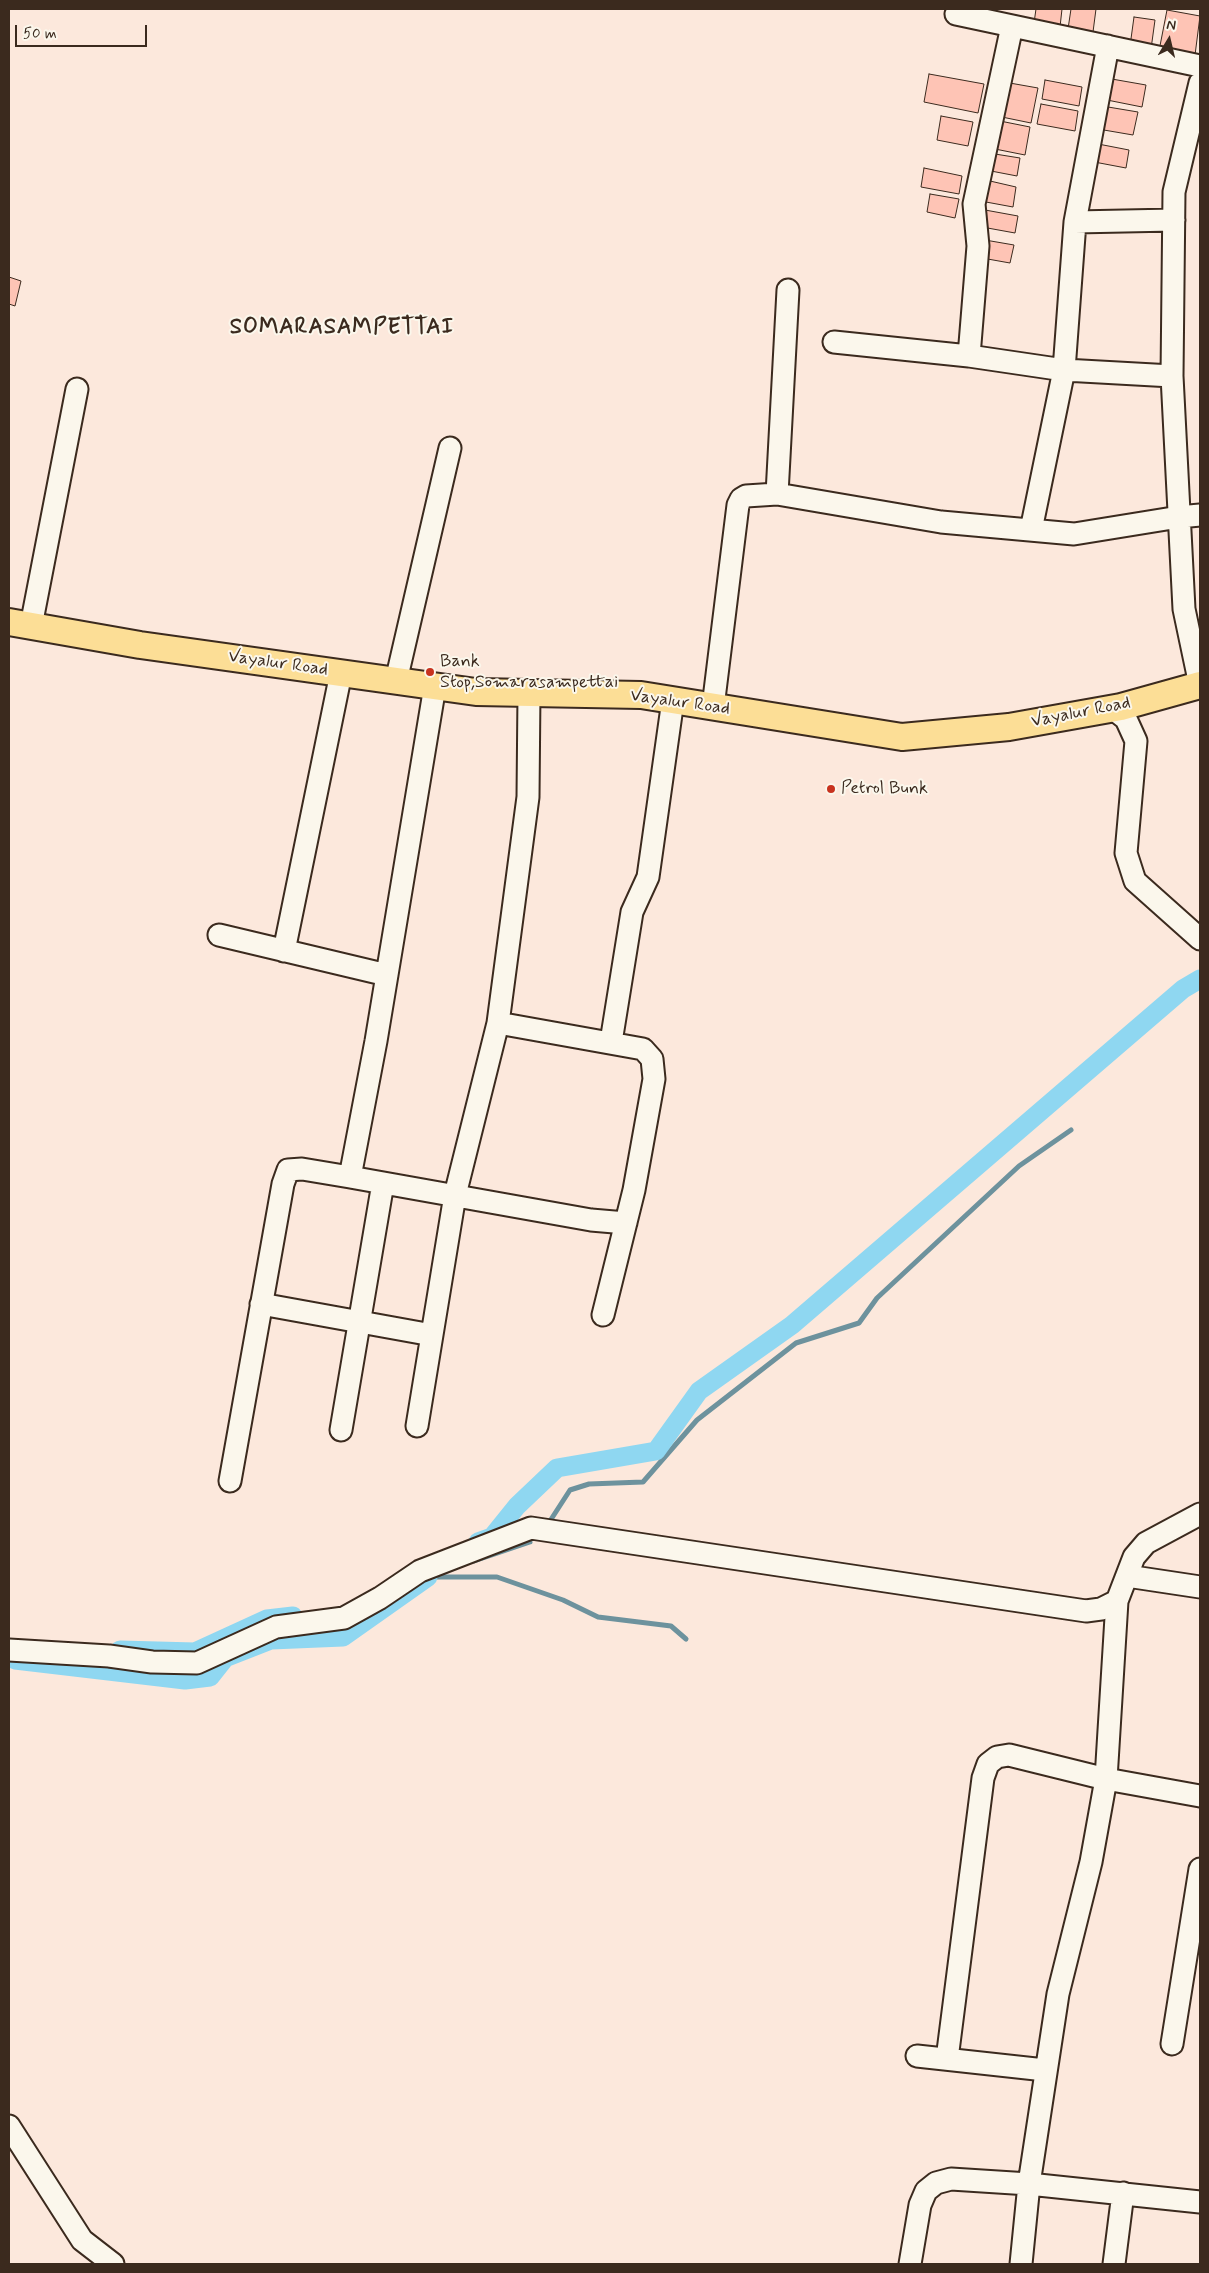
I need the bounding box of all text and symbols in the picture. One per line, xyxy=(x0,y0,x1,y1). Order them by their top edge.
scale bar xyxy=(18,15,150,47)
north arrow xyxy=(1144,15,1194,65)
text: N xyxy=(1165,16,1177,35)
text: 50 m xyxy=(23,24,57,44)
district label: SOMARASAMPETTAI xyxy=(223,315,461,341)
street label: Vayalur Road xyxy=(227,646,329,682)
place label: Bank Stop,Somarasampettai xyxy=(440,651,618,694)
marker: Bank Stop,Somarasampettai xyxy=(424,666,436,678)
street label: Vayalur Road xyxy=(629,685,731,721)
street label: Vayalur Road xyxy=(1030,693,1132,733)
place label: Petrol Bunk xyxy=(841,778,928,800)
marker: Petrol Bunk xyxy=(825,783,837,795)

